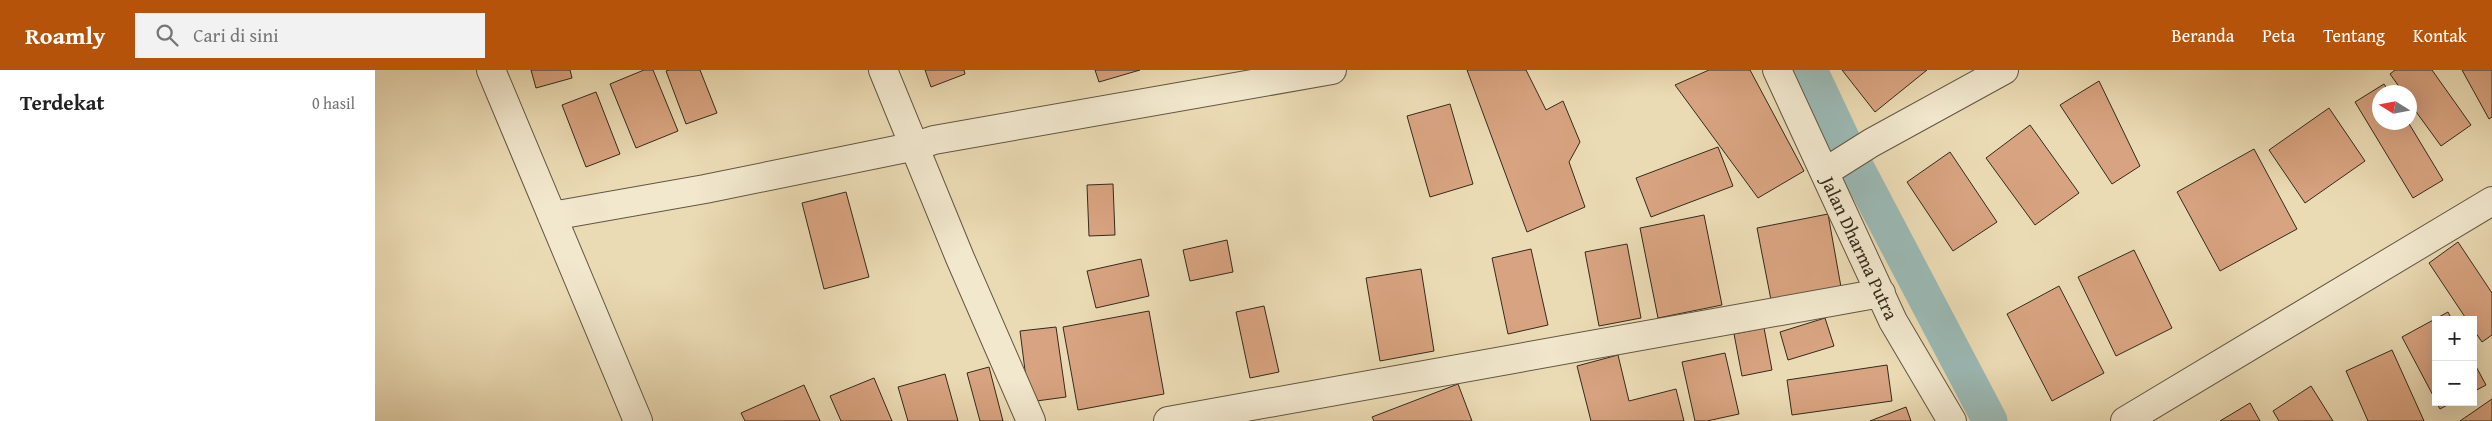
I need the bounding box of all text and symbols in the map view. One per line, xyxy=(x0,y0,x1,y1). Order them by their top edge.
search box xyxy=(135,13,485,58)
text: Roamly xyxy=(25,18,105,53)
icon: search xyxy=(153,21,181,49)
text: Cari di sini xyxy=(193,21,278,49)
text: Beranda xyxy=(2172,22,2234,49)
text: Peta xyxy=(2262,22,2295,49)
text: Tentang xyxy=(2323,22,2385,49)
text: Kontak xyxy=(2413,22,2467,49)
north arrow xyxy=(2372,85,2417,130)
text: Terdekat xyxy=(20,87,104,118)
text: 0 hasil xyxy=(312,91,355,115)
street label: Jalan Dharma Putra xyxy=(1814,170,1906,324)
map controls xyxy=(2432,316,2477,406)
button: + xyxy=(2432,316,2477,361)
button: − xyxy=(2432,361,2477,406)

